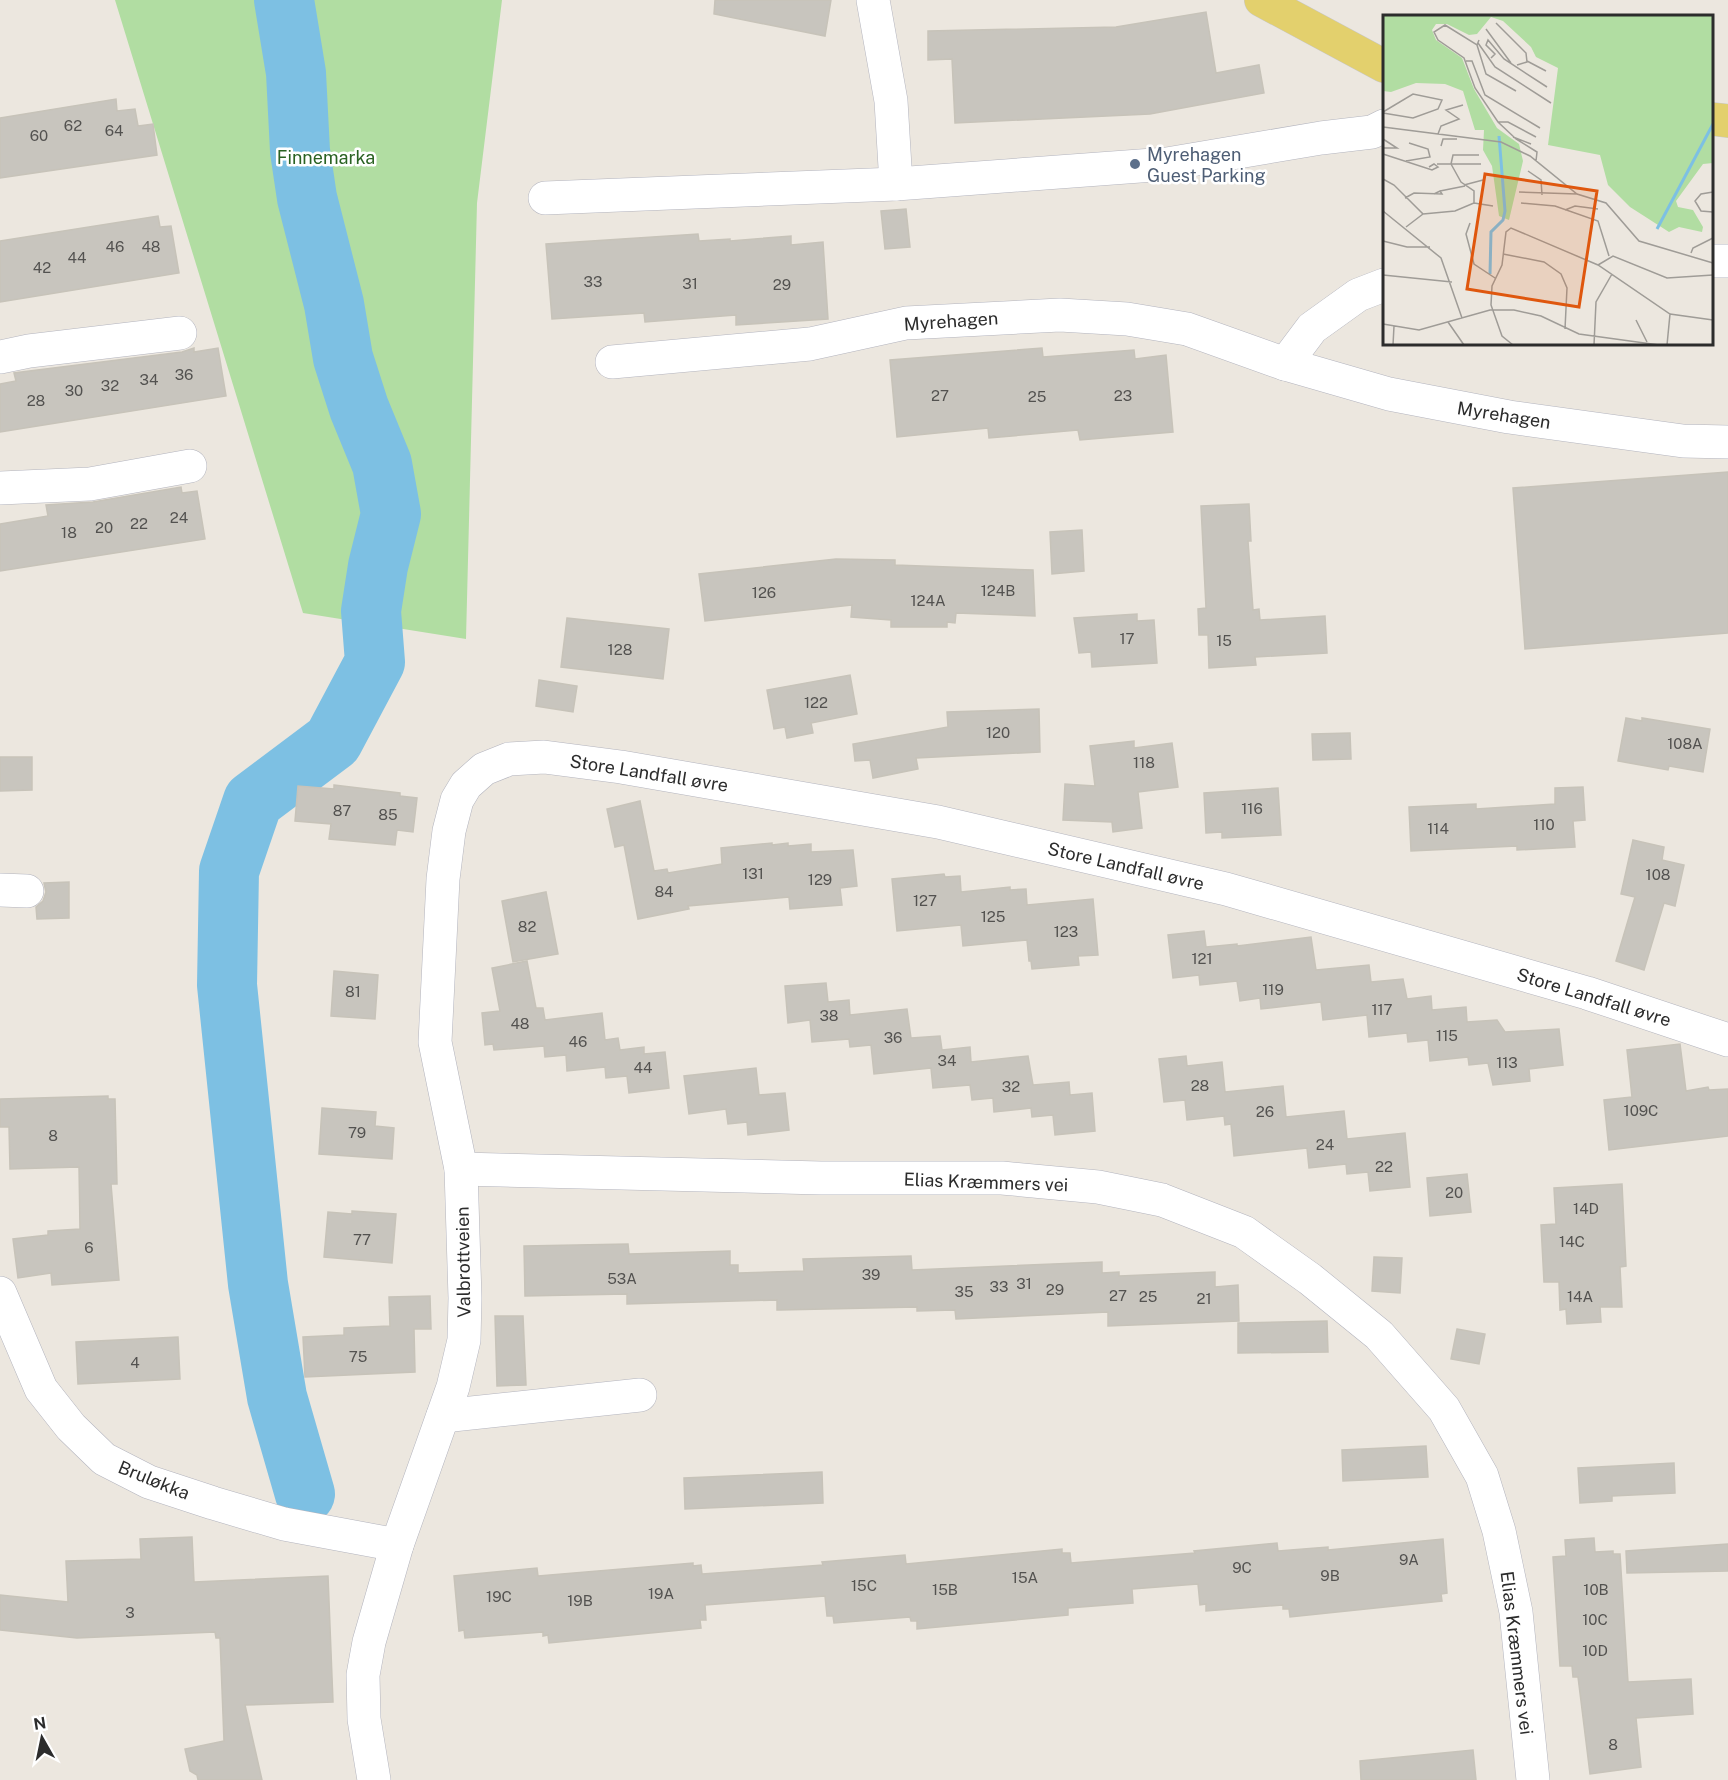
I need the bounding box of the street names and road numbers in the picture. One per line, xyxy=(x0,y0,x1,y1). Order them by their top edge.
street label: Myrehagen xyxy=(903,307,999,335)
street label: Myrehagen xyxy=(1456,397,1552,433)
street label: Store Landfall øvre xyxy=(568,750,730,796)
street label: Store Landfall øvre xyxy=(1046,838,1206,894)
street label: Store Landfall øvre xyxy=(1514,964,1674,1030)
street label: Elias Kræmmers vei xyxy=(903,1169,1069,1195)
street label: Valbrottveien xyxy=(452,1206,474,1318)
street label: Bruløkka xyxy=(115,1456,193,1504)
street label: Elias Kræmmers vei xyxy=(1497,1570,1537,1736)

